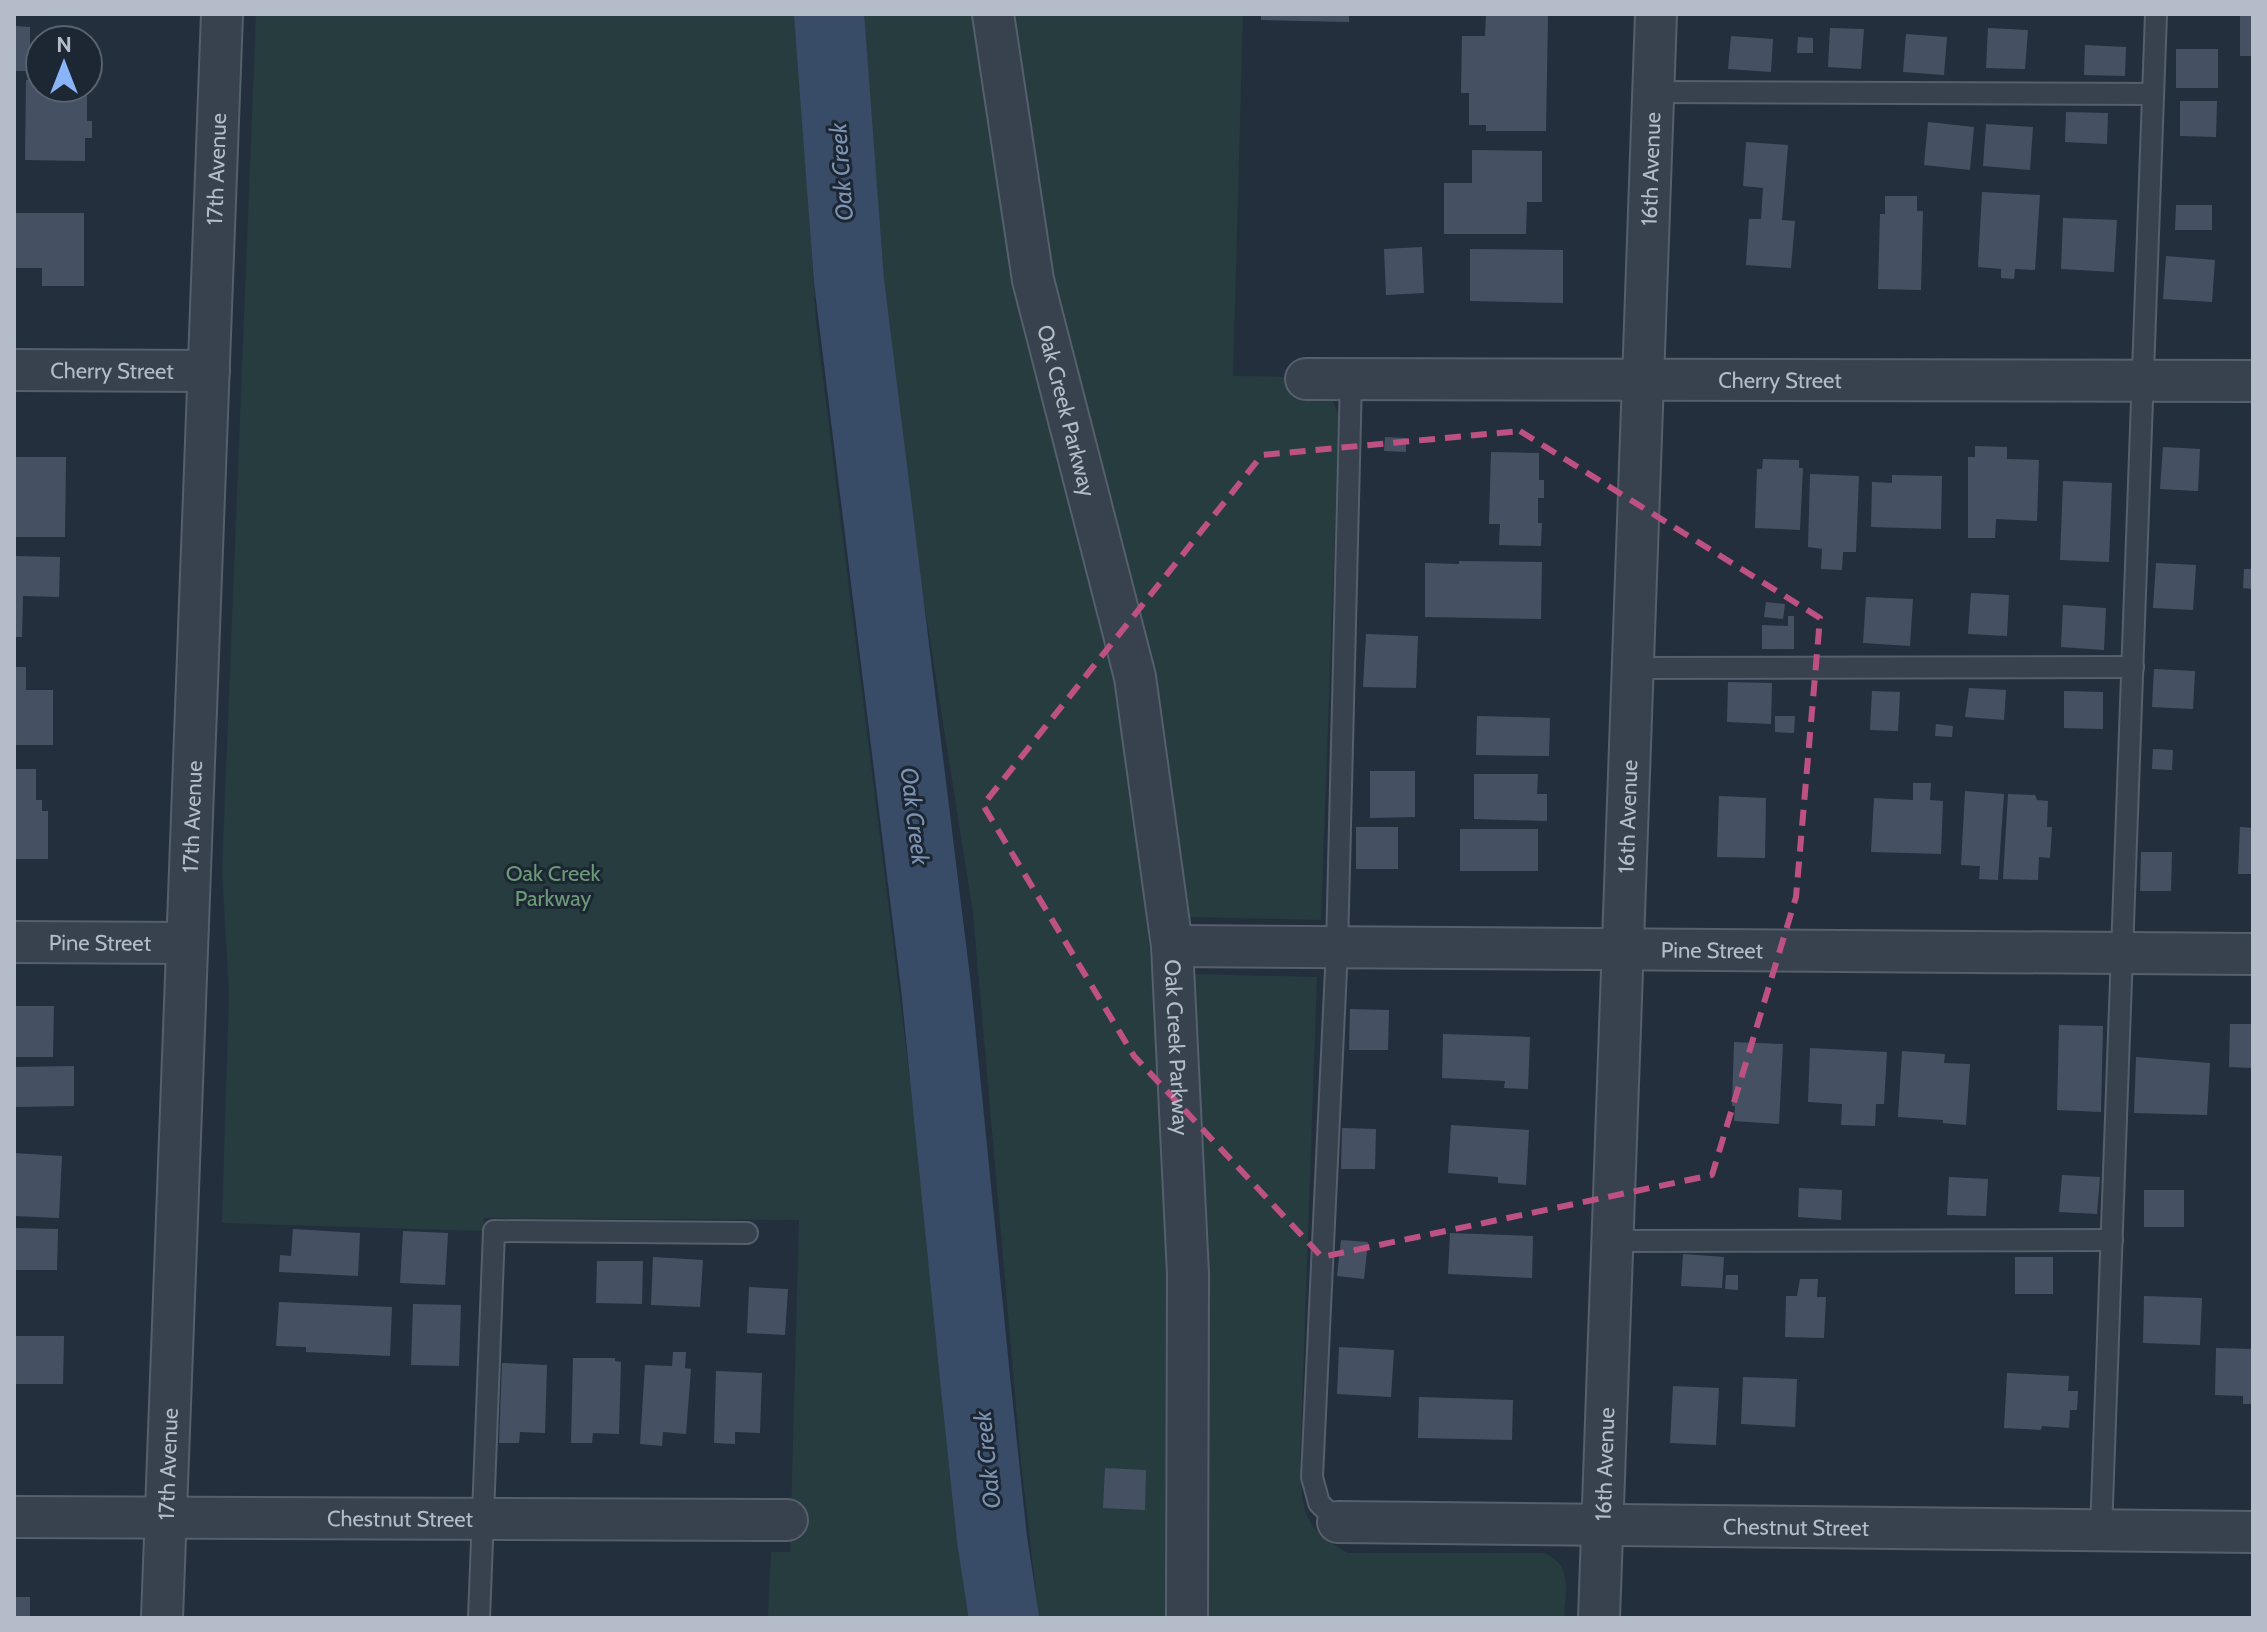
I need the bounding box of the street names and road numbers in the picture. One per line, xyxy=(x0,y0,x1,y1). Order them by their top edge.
street label: 17th Avenue xyxy=(201,112,232,226)
street label: 16th Avenue xyxy=(1635,112,1666,226)
street label: Oak Creek Parkway xyxy=(1032,322,1102,500)
street label: Cherry Street xyxy=(50,357,174,384)
street label: Cherry Street xyxy=(1718,366,1842,394)
street label: 16th Avenue xyxy=(1612,759,1643,874)
street label: 17th Avenue xyxy=(176,760,208,873)
street label: Pine Street xyxy=(49,929,152,956)
street label: Pine Street xyxy=(1661,936,1764,964)
street label: Oak Creek Parkway xyxy=(1159,959,1195,1136)
street label: 17th Avenue xyxy=(152,1407,183,1521)
street label: 16th Avenue xyxy=(1589,1407,1620,1521)
street label: Chestnut Street xyxy=(327,1505,474,1532)
street label: Chestnut Street xyxy=(1723,1513,1870,1541)

